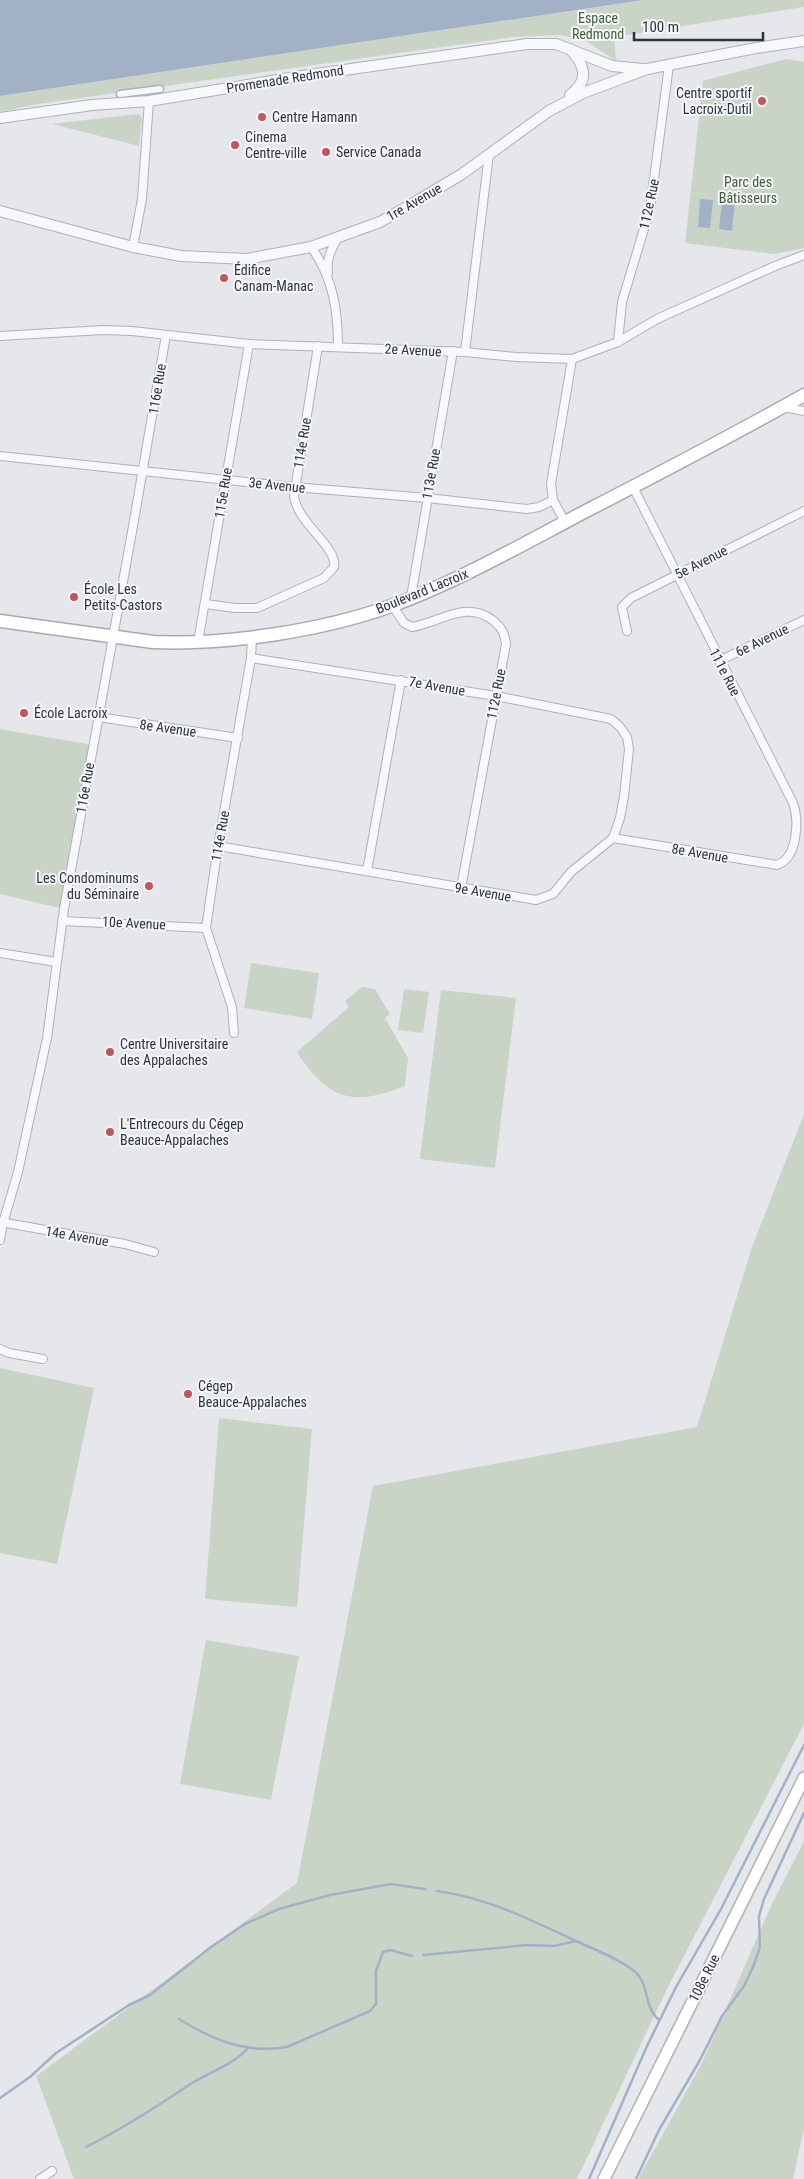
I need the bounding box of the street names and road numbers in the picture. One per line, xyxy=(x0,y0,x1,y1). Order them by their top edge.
street label: Promenade Redmond xyxy=(225,62,345,96)
street label: 112e Rue xyxy=(636,177,662,231)
street label: 1re Avenue xyxy=(384,180,445,224)
street label: 2e Avenue xyxy=(384,341,442,360)
street label: 116e Rue xyxy=(145,362,169,416)
street label: 114e Rue xyxy=(290,416,314,470)
street label: 113e Rue xyxy=(419,447,443,501)
street label: 115e Rue xyxy=(211,466,235,520)
street label: 3e Avenue xyxy=(248,474,307,496)
street label: 5e Avenue xyxy=(672,542,730,582)
street label: Boulevard Lacroix xyxy=(373,565,471,617)
street label: 6e Avenue xyxy=(733,620,792,660)
street label: 111e Rue xyxy=(706,646,744,699)
street label: 112e Rue xyxy=(483,667,509,721)
street label: 7e Avenue xyxy=(408,673,467,699)
street label: 8e Avenue xyxy=(139,716,198,740)
street label: 116e Rue xyxy=(73,761,97,815)
street label: 114e Rue xyxy=(208,809,232,863)
street label: 8e Avenue xyxy=(671,840,730,866)
street label: 9e Avenue xyxy=(454,879,513,905)
street label: 10e Avenue xyxy=(102,913,167,933)
street label: 14e Avenue xyxy=(44,1223,110,1250)
street label: 108e Rue xyxy=(685,1951,723,2004)

